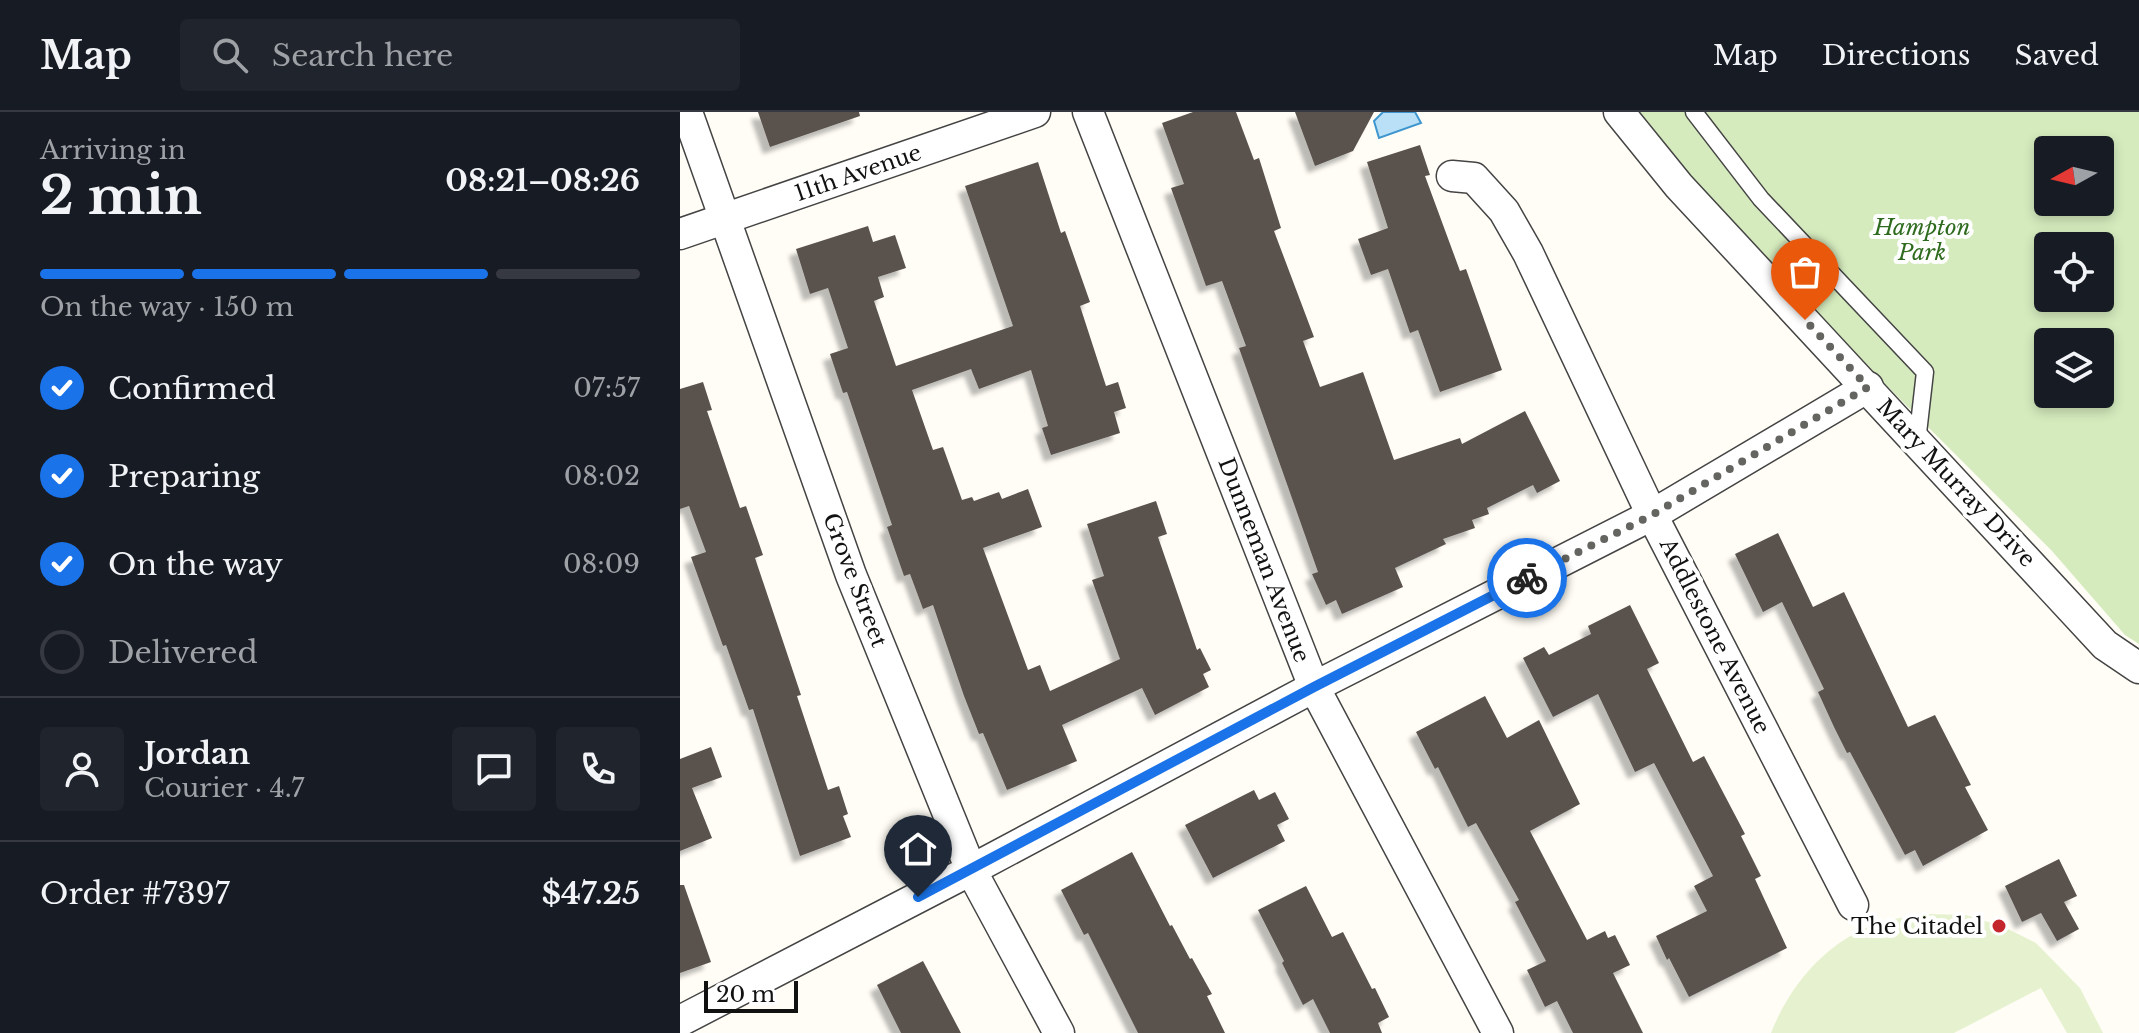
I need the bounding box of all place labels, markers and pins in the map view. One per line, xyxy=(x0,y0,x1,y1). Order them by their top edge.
pin xyxy=(1771,238,1839,320)
pin xyxy=(884,815,952,897)
place label: The Citadel xyxy=(1851,913,1983,940)
marker: The Citadel xyxy=(1990,917,2008,935)

